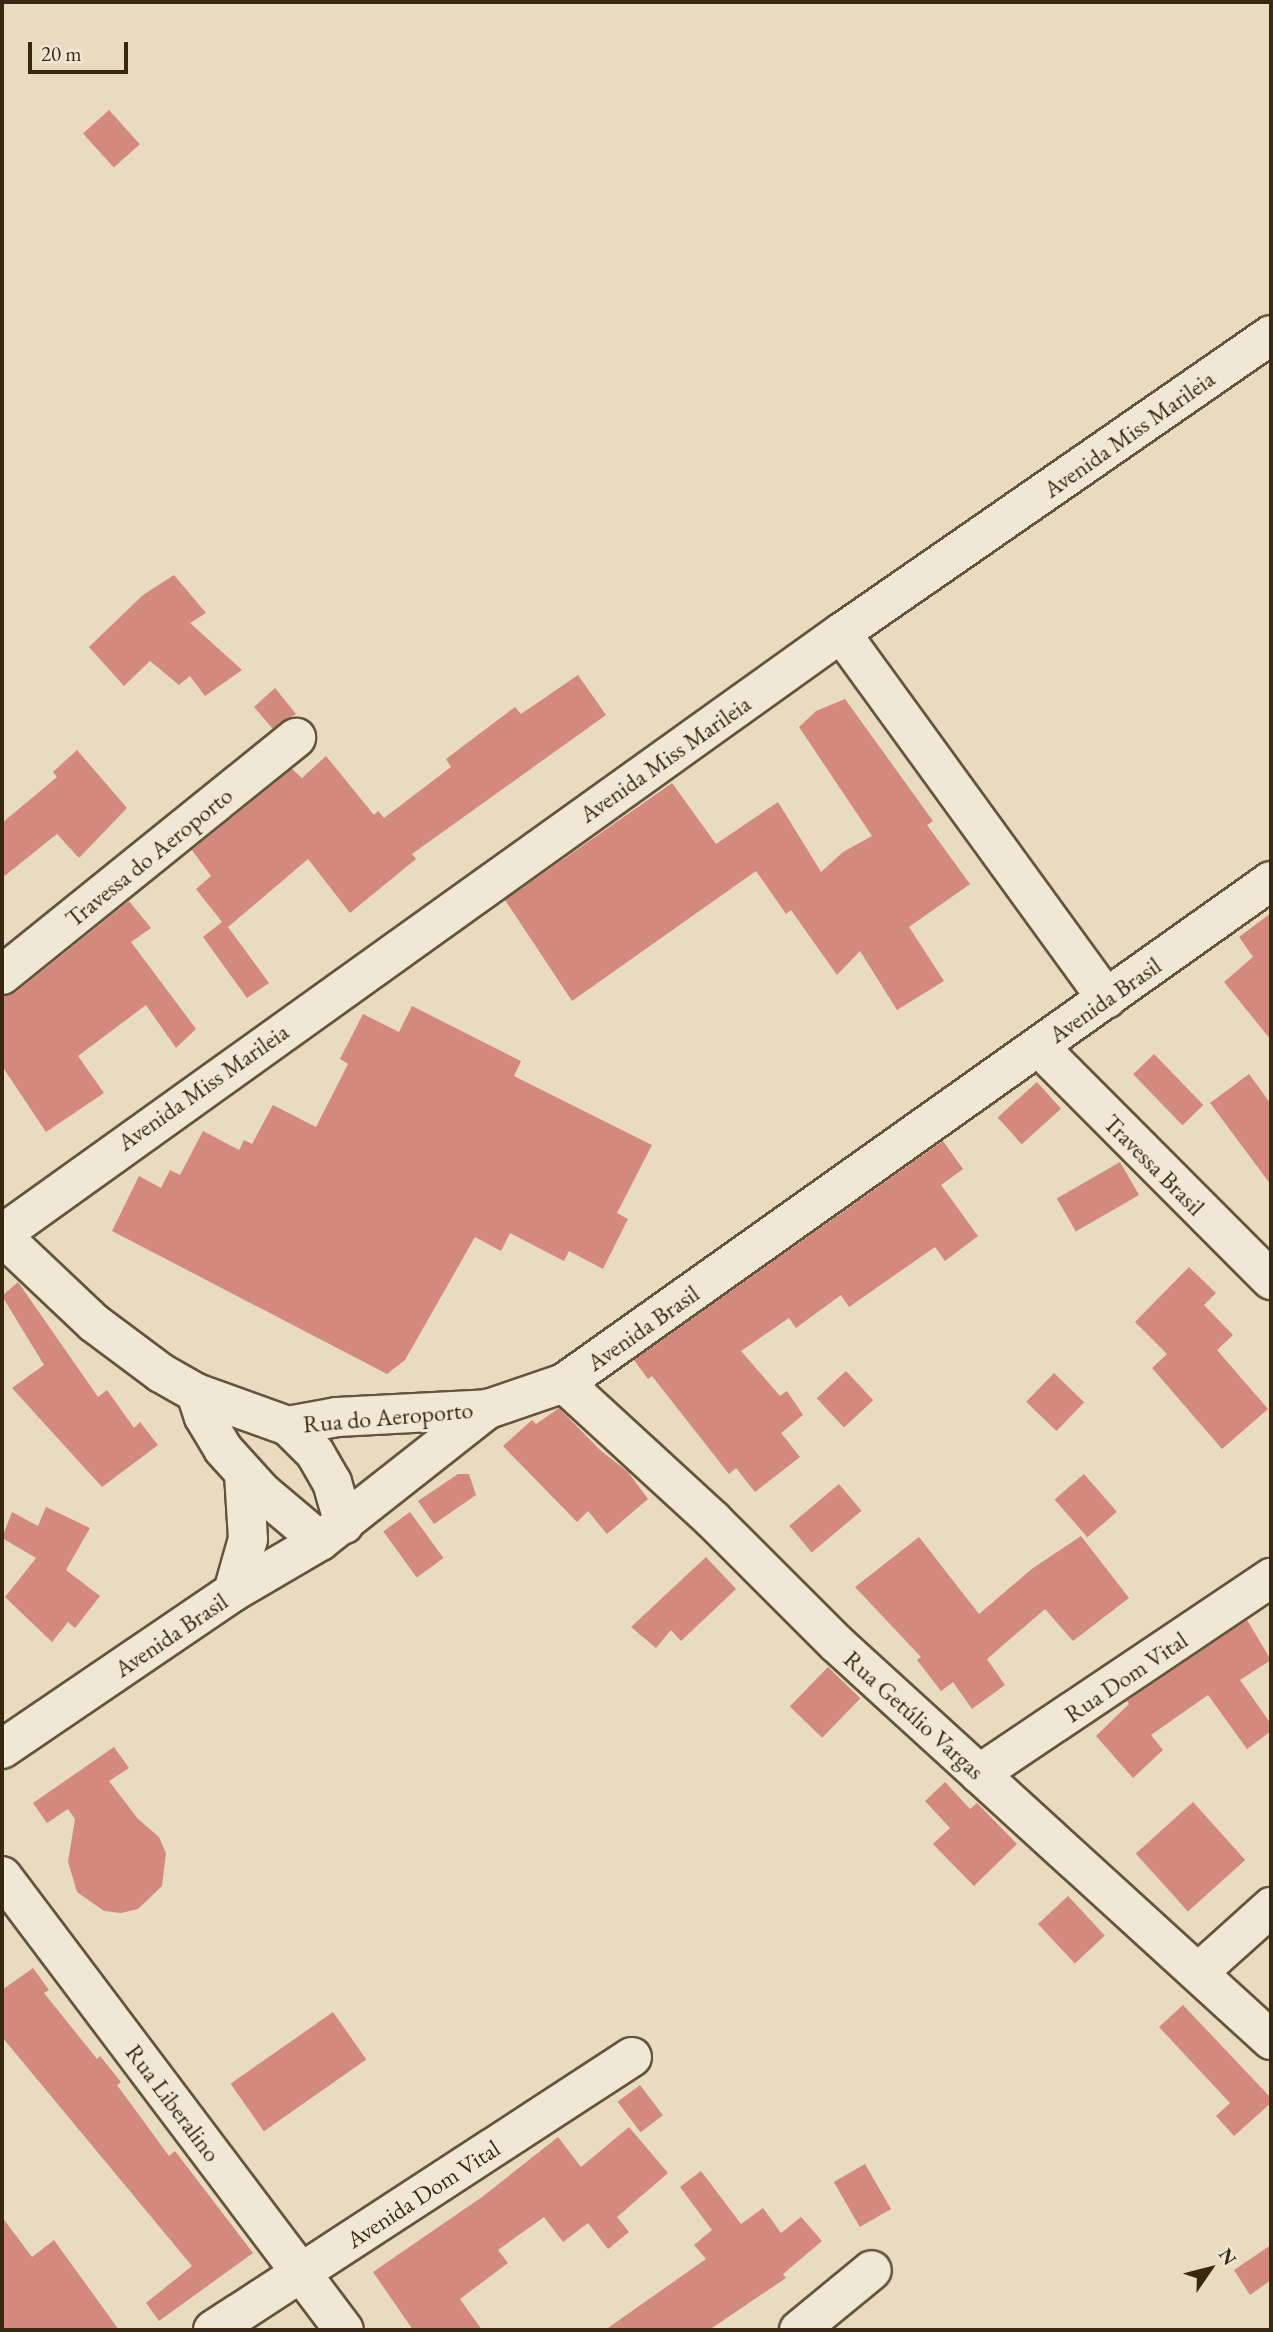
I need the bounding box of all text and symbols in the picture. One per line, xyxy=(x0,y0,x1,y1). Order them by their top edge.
scale bar xyxy=(32,28,131,72)
text: 20 m xyxy=(41,40,82,67)
street label: Avenida Miss Marileia xyxy=(1038,364,1220,504)
street label: Avenida Miss Marileia xyxy=(574,689,756,829)
street label: Travessa do Aeroporto xyxy=(60,781,238,933)
street label: Avenida Brasil xyxy=(1043,951,1167,1049)
street label: Avenida Miss Marileia xyxy=(112,1017,294,1157)
street label: Travessa Brasil xyxy=(1097,1108,1211,1222)
street label: Avenida Brasil xyxy=(581,1279,705,1377)
street label: Rua do Aeroporto xyxy=(302,1395,474,1439)
street label: Avenida Brasil xyxy=(109,1587,233,1683)
street label: Rua Dom Vital xyxy=(1059,1625,1193,1729)
street label: Rua Getúlio Vargas xyxy=(838,1645,990,1785)
street label: Rua Liberalino xyxy=(120,2039,226,2167)
street label: Avenida Dom Vital xyxy=(341,2134,505,2254)
north arrow xyxy=(1175,2234,1245,2304)
text: N xyxy=(1213,2243,1242,2270)

